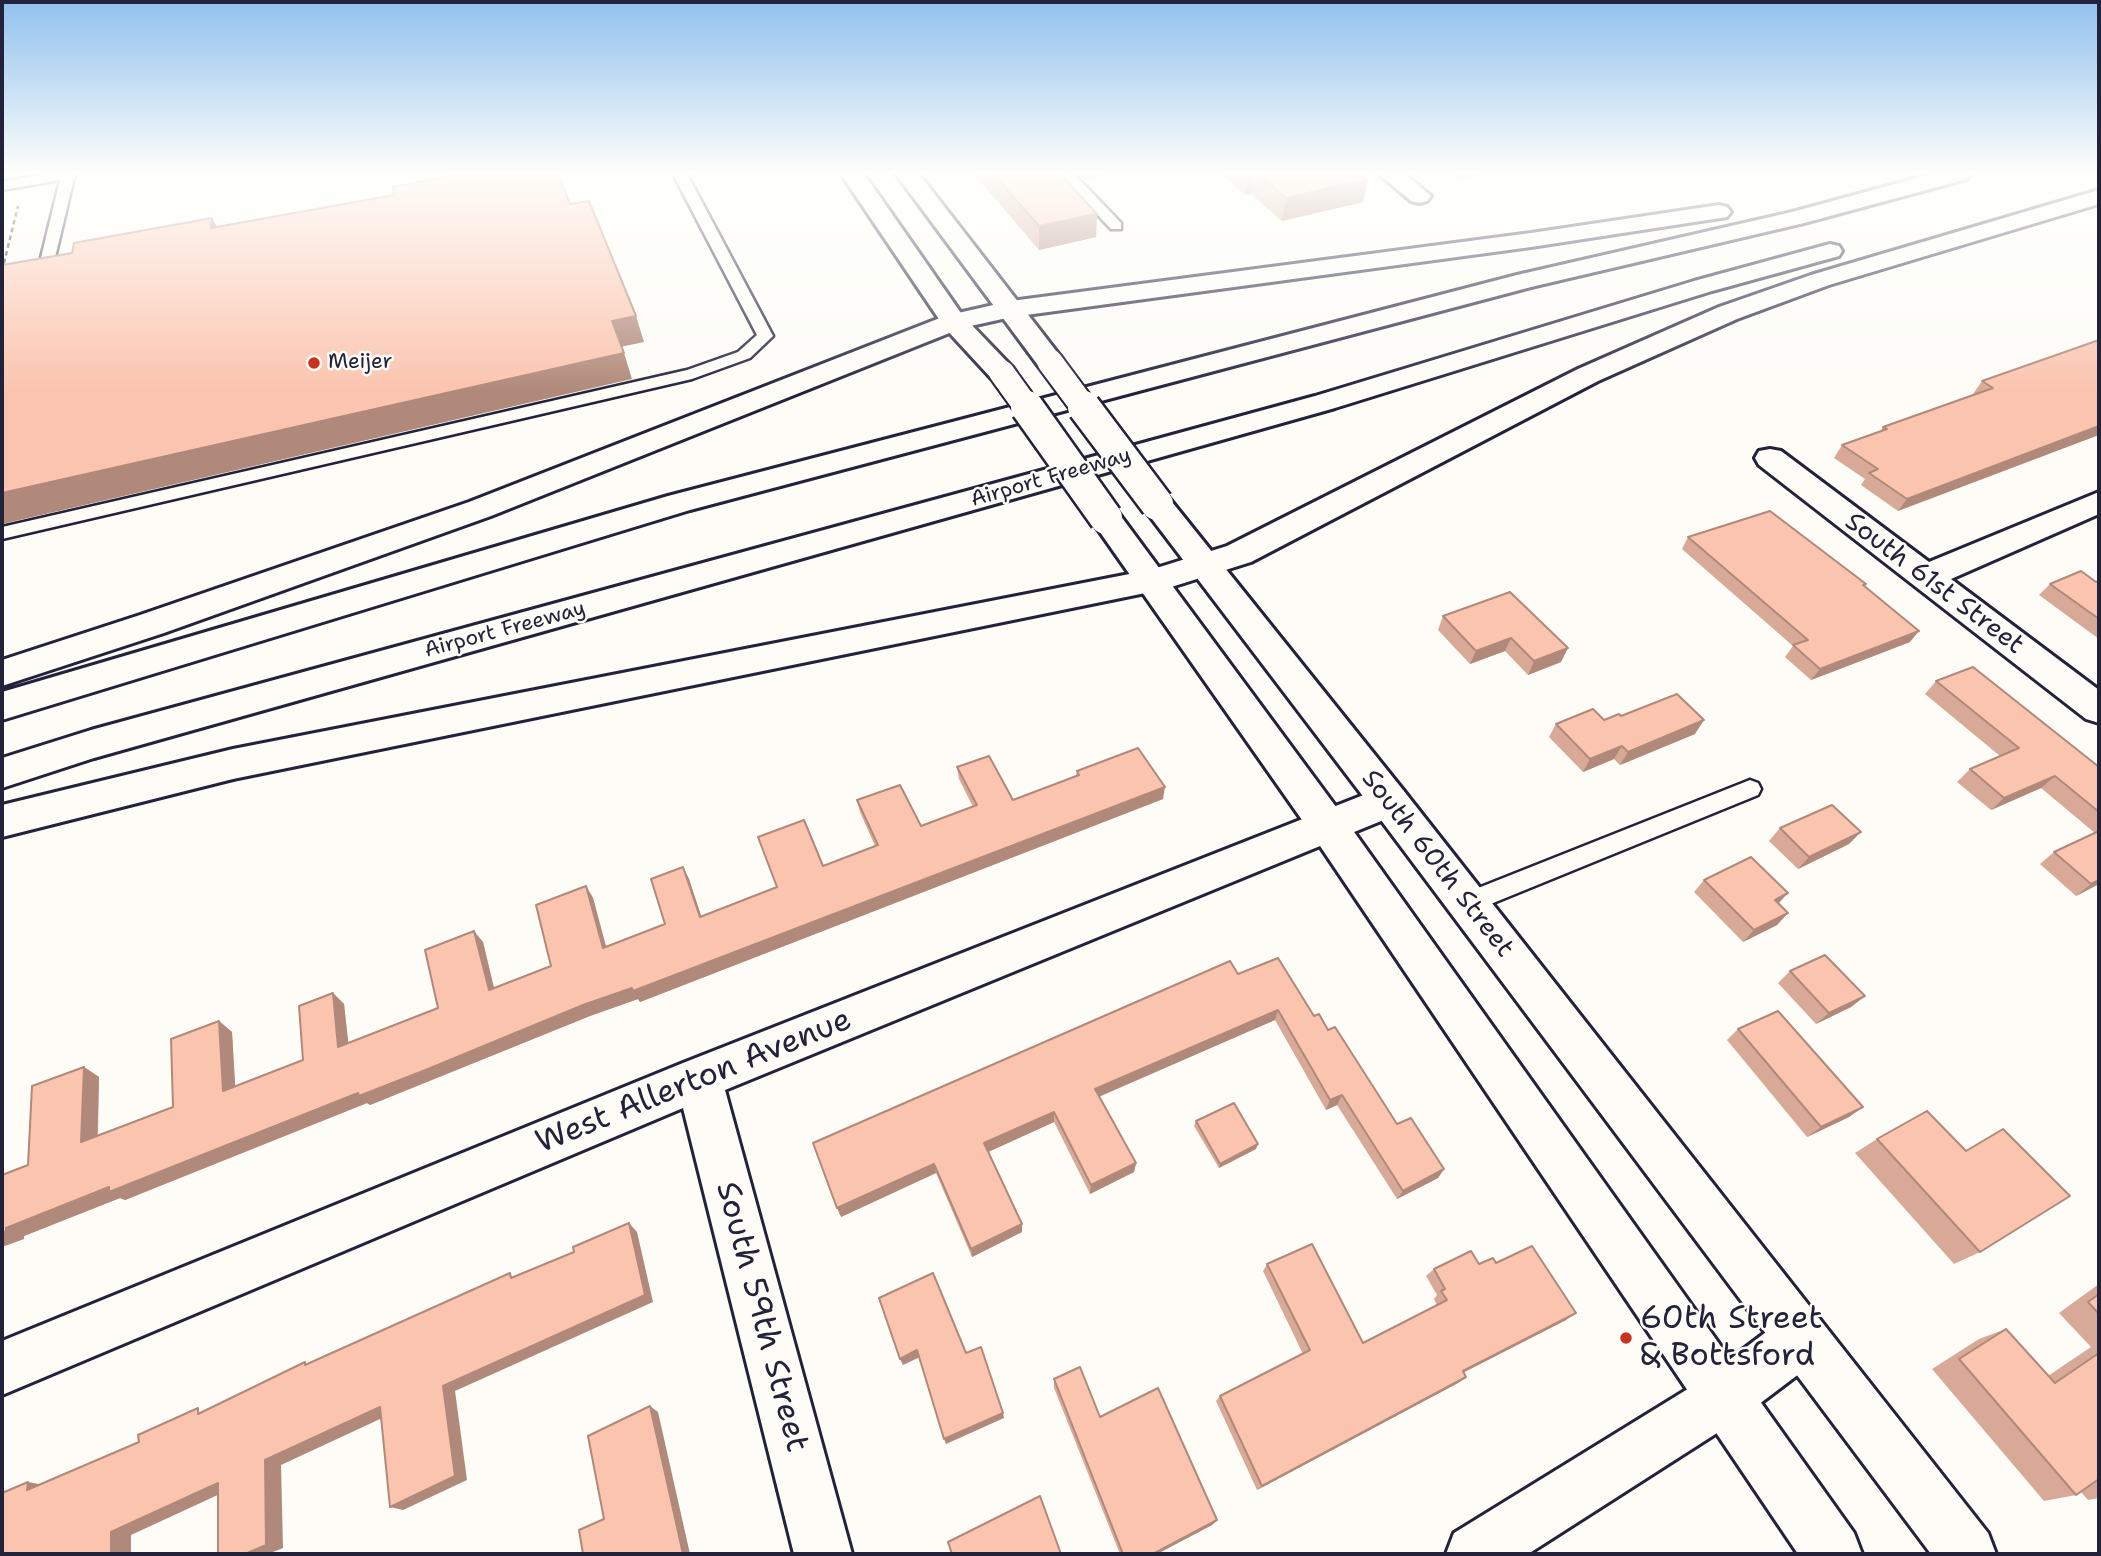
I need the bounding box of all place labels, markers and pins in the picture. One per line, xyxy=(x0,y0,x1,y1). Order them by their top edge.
place label: Meijer xyxy=(328,350,392,376)
marker: Meijer xyxy=(306,355,322,371)
place label: 60th Street & Bottsford xyxy=(1640,1301,1822,1376)
marker: 60th Street & Bottsford xyxy=(1618,1330,1634,1346)

